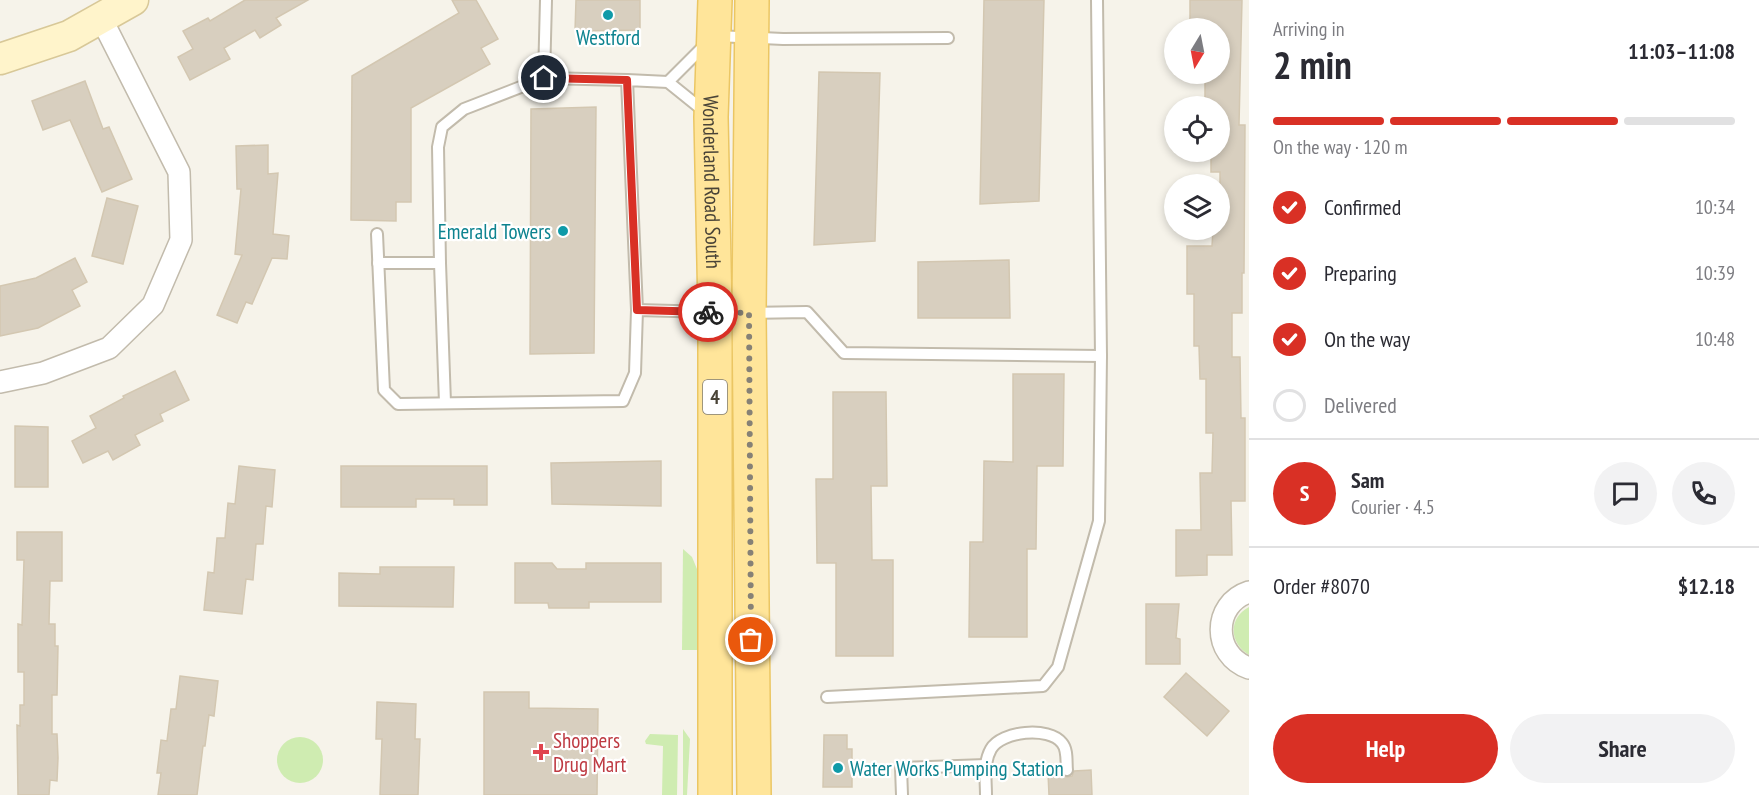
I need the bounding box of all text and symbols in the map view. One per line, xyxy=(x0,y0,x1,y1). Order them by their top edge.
marker: Westford xyxy=(601,8,615,22)
text: Arriving in xyxy=(1273,16,1345,42)
north arrow xyxy=(1164,18,1230,84)
map controls xyxy=(1164,18,1230,240)
place label: Westford xyxy=(576,24,640,51)
text: 11:03–11:08 xyxy=(1628,37,1735,65)
text: 2 min xyxy=(1273,39,1352,90)
pin xyxy=(518,52,569,103)
icon: home xyxy=(527,61,560,94)
street label: Wonderland Road South xyxy=(697,95,728,269)
button: locate xyxy=(1164,96,1230,162)
text: On the way · 120 m xyxy=(1273,134,1408,160)
button: layers xyxy=(1164,174,1230,240)
icon: check xyxy=(1273,191,1306,224)
text: Confirmed xyxy=(1324,193,1401,221)
text: 10:34 xyxy=(1695,194,1735,220)
place label: Emerald Towers xyxy=(438,218,551,245)
marker: Emerald Towers xyxy=(556,224,570,238)
icon: check xyxy=(1273,257,1306,290)
text: Preparing xyxy=(1324,259,1397,287)
text: 10:39 xyxy=(1695,260,1735,286)
courier xyxy=(678,282,738,342)
icon: bike xyxy=(692,296,725,329)
icon: check xyxy=(1273,323,1306,356)
text: On the way xyxy=(1324,325,1410,353)
text: 10:48 xyxy=(1695,326,1735,352)
road number: 4 xyxy=(703,380,727,414)
text: Delivered xyxy=(1324,391,1397,419)
button: chat xyxy=(1594,462,1657,525)
button: phone xyxy=(1672,462,1735,525)
text: Sam xyxy=(1351,466,1384,494)
text: S xyxy=(1300,479,1309,507)
text: Courier · 4.5 xyxy=(1351,494,1435,520)
text: Order #8070 xyxy=(1273,572,1370,600)
text: $12.18 xyxy=(1678,572,1735,600)
pin xyxy=(725,614,776,665)
icon: bag xyxy=(734,623,767,656)
button: Help xyxy=(1273,714,1498,783)
button: Share xyxy=(1510,714,1735,783)
place label: Shoppers Drug Mart xyxy=(553,727,626,778)
marker: Shoppers Drug Mart xyxy=(534,745,548,759)
place label: Water Works Pumping Station xyxy=(850,755,1064,782)
marker: Water Works Pumping Station xyxy=(831,761,845,775)

